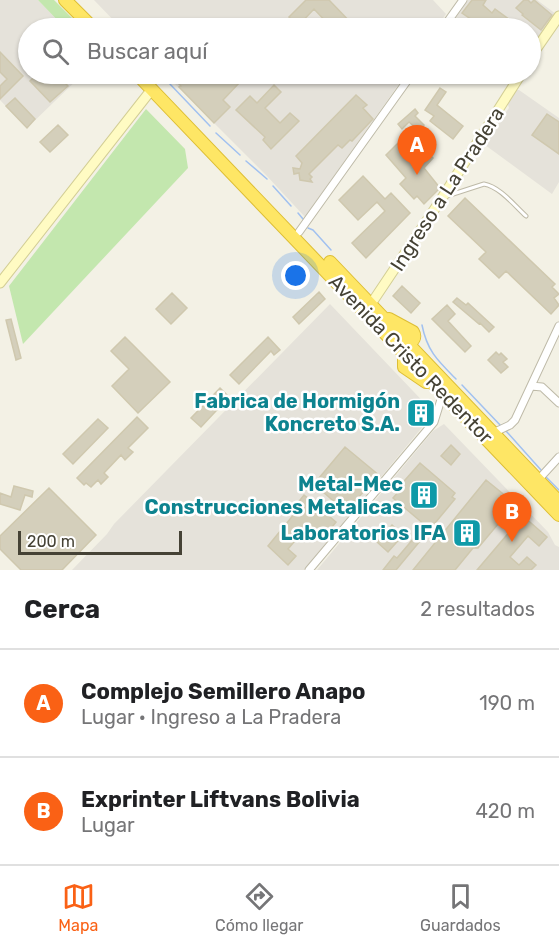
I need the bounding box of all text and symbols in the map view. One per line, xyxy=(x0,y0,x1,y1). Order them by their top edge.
search box xyxy=(18,18,541,84)
icon: search xyxy=(39,35,72,68)
text: Buscar aquí xyxy=(87,38,208,65)
street label: Ingreso a La Pradera xyxy=(385,102,509,276)
pin: A xyxy=(398,126,436,175)
your location xyxy=(281,261,310,290)
street label: Avenida Cristo Redentor xyxy=(324,269,498,449)
place label: Fabrica de Hormigón Koncreto S.A. xyxy=(194,389,400,436)
building icon: Fabrica de Hormigón Koncreto S.A. xyxy=(405,397,437,429)
place label: Metal-Mec Construcciones Metalicas xyxy=(144,472,403,519)
building icon: Metal-Mec Construcciones Metalicas xyxy=(408,479,440,511)
pin: B xyxy=(492,492,532,542)
building icon: Laboratorios IFA xyxy=(451,517,483,549)
place label: Laboratorios IFA xyxy=(281,521,447,545)
scale bar xyxy=(18,528,182,556)
text: 200 m xyxy=(27,532,75,551)
text: Cerca xyxy=(24,594,100,625)
text: 2 resultados xyxy=(420,597,535,621)
text: Complejo Semillero Anapo xyxy=(81,678,366,705)
text: A xyxy=(36,691,51,715)
text: 190 m xyxy=(479,691,535,715)
text: Lugar · Ingreso a La Pradera xyxy=(81,705,341,729)
text: Exprinter Liftvans Bolivia xyxy=(81,786,360,813)
text: B xyxy=(36,799,51,823)
text: 420 m xyxy=(475,799,535,823)
text: Lugar xyxy=(81,813,135,837)
tab: Mapa xyxy=(58,880,98,935)
tab: Cómo llegar xyxy=(215,880,303,935)
tab: Guardados xyxy=(420,880,501,935)

